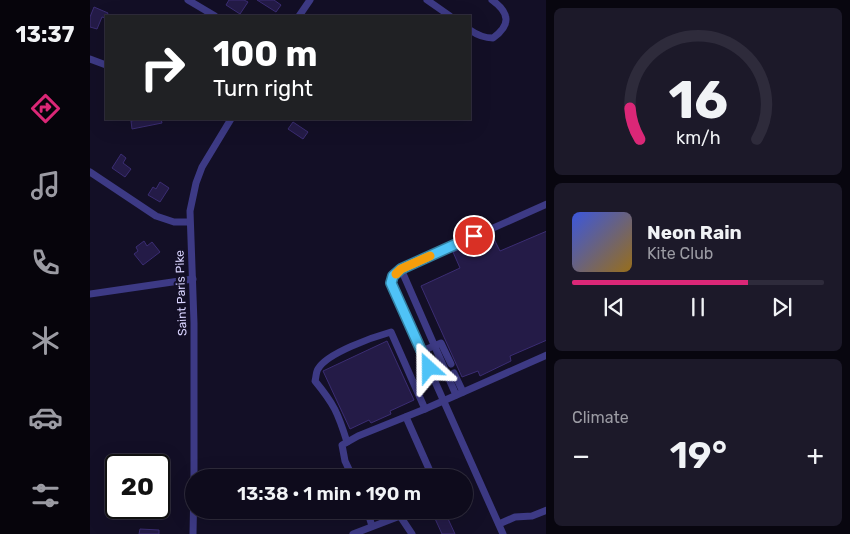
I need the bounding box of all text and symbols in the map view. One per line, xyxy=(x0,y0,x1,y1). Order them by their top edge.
text: 13:37 xyxy=(16,21,74,48)
text: 100 m xyxy=(213,33,318,75)
icon: right xyxy=(130,35,195,100)
text: 16 xyxy=(668,69,728,131)
text: Turn right xyxy=(213,75,313,102)
icon: directions xyxy=(28,91,63,126)
text: km/h xyxy=(676,127,720,148)
icon: music xyxy=(28,168,63,203)
pin xyxy=(453,215,495,257)
text: Neon Rain xyxy=(647,221,742,244)
icon: arrive xyxy=(460,222,488,250)
text: Kite Club xyxy=(647,244,713,263)
icon: phone xyxy=(28,245,63,280)
street label: Saint Paris Pike xyxy=(172,250,189,336)
icon: previous xyxy=(600,293,628,321)
icon: pause xyxy=(684,293,712,321)
icon: next xyxy=(768,293,796,321)
icon: climate xyxy=(28,323,63,358)
position arrow xyxy=(402,341,454,393)
icon: car xyxy=(28,400,63,435)
text: Climate xyxy=(572,408,629,427)
text: 19° xyxy=(670,432,727,478)
text: − xyxy=(572,439,590,472)
text: + xyxy=(807,439,824,472)
speed limit sign: 20 xyxy=(105,454,170,519)
icon: filters xyxy=(28,478,63,513)
text: 13:38 · 1 min · 190 m xyxy=(237,482,421,505)

